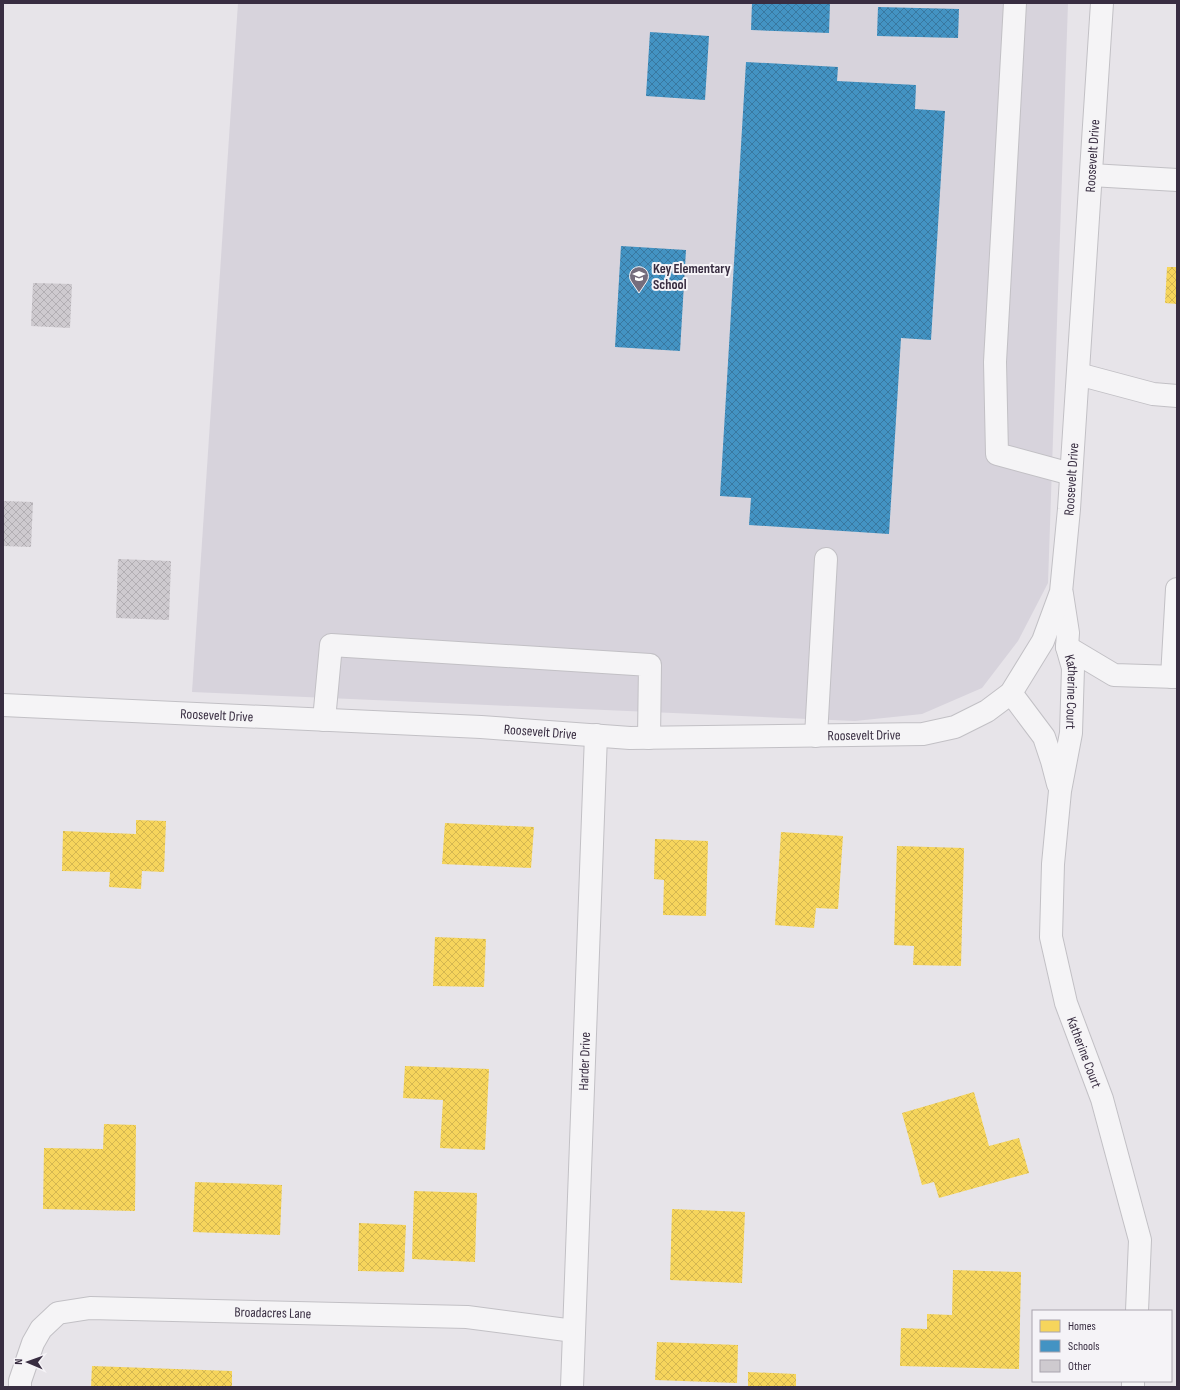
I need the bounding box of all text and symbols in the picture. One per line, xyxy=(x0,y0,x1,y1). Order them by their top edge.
street label: Roosevelt Drive xyxy=(1081,119,1103,193)
place label: Key Elementary School xyxy=(653,260,731,293)
school or university icon: Key Elementary School xyxy=(628,265,650,293)
street label: Roosevelt Drive xyxy=(1060,442,1082,516)
street label: Katherine Court xyxy=(1061,652,1082,729)
street label: Roosevelt Drive xyxy=(180,705,254,725)
street label: Roosevelt Drive xyxy=(503,720,577,743)
street label: Roosevelt Drive xyxy=(827,726,901,744)
street label: Katherine Court xyxy=(1063,1014,1106,1090)
street label: Harder Drive xyxy=(574,1032,594,1091)
street label: Broadacres Lane xyxy=(234,1303,312,1322)
legend xyxy=(1032,1310,1172,1382)
text: Homes xyxy=(1068,1319,1096,1334)
text: Schools xyxy=(1068,1339,1100,1354)
north arrow xyxy=(8,1342,48,1382)
text: N xyxy=(12,1358,25,1365)
text: Other xyxy=(1068,1359,1092,1374)

